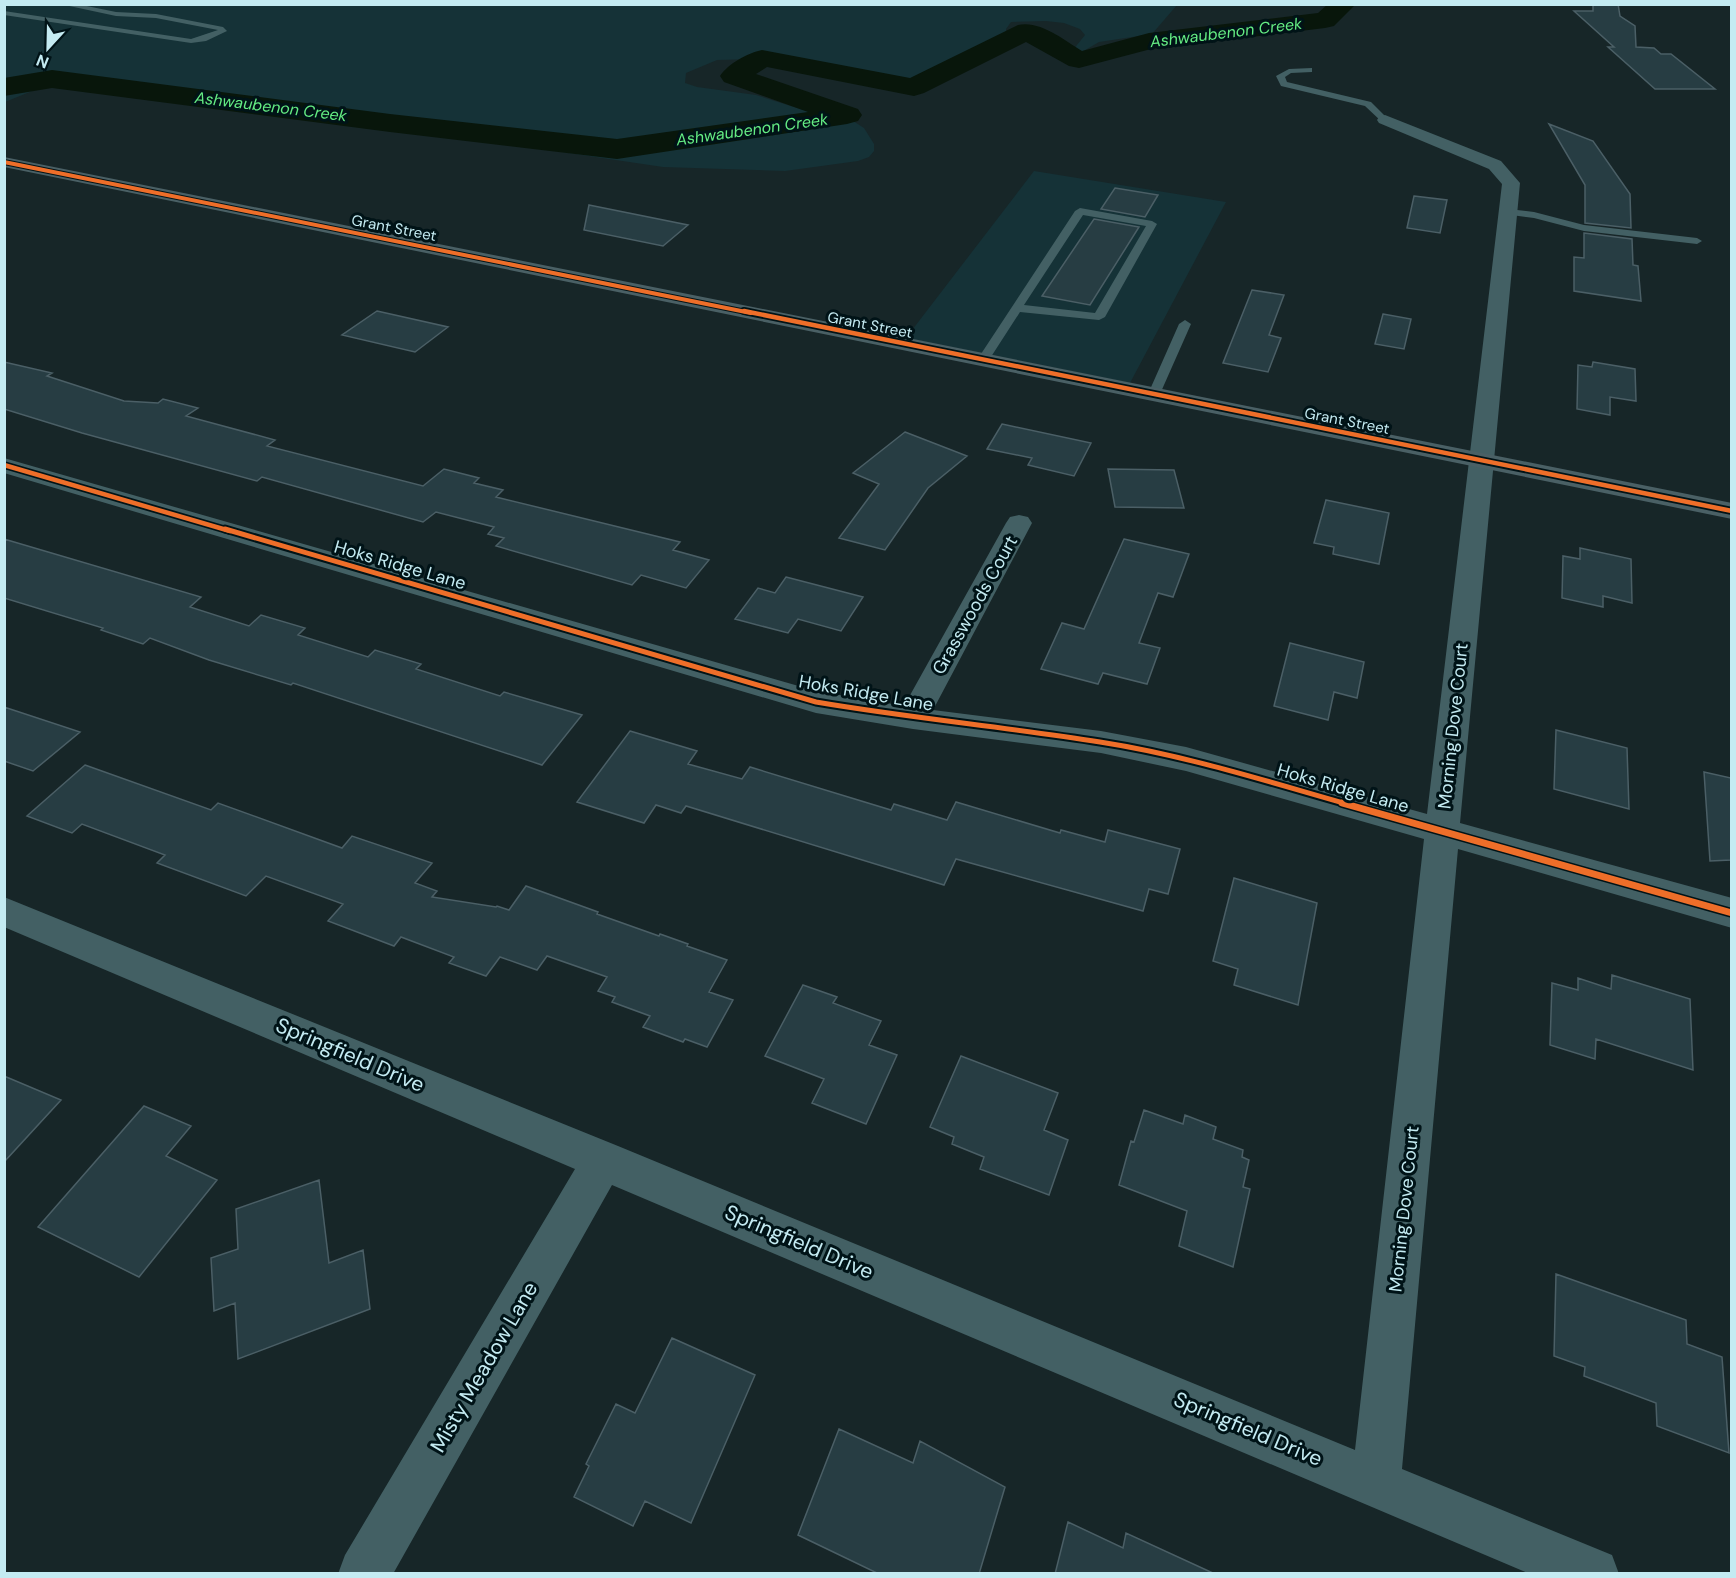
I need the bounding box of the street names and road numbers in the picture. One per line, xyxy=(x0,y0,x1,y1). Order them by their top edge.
street label: Grant Street xyxy=(350,210,438,246)
street label: Grant Street xyxy=(826,307,914,343)
street label: Grant Street xyxy=(1303,403,1391,439)
street label: Grasswoods Court xyxy=(927,531,1023,679)
street label: Hoks Ridge Lane xyxy=(331,535,469,595)
street label: Morning Dove Court xyxy=(1432,642,1474,810)
street label: Hoks Ridge Lane xyxy=(797,669,935,717)
street label: Hoks Ridge Lane xyxy=(1274,758,1412,818)
street label: Springfield Drive xyxy=(271,1011,429,1099)
street label: Morning Dove Court xyxy=(1383,1125,1425,1293)
street label: Springfield Drive xyxy=(720,1198,878,1286)
street label: Misty Meadow Lane xyxy=(424,1277,544,1457)
street label: Springfield Drive xyxy=(1169,1385,1327,1473)

